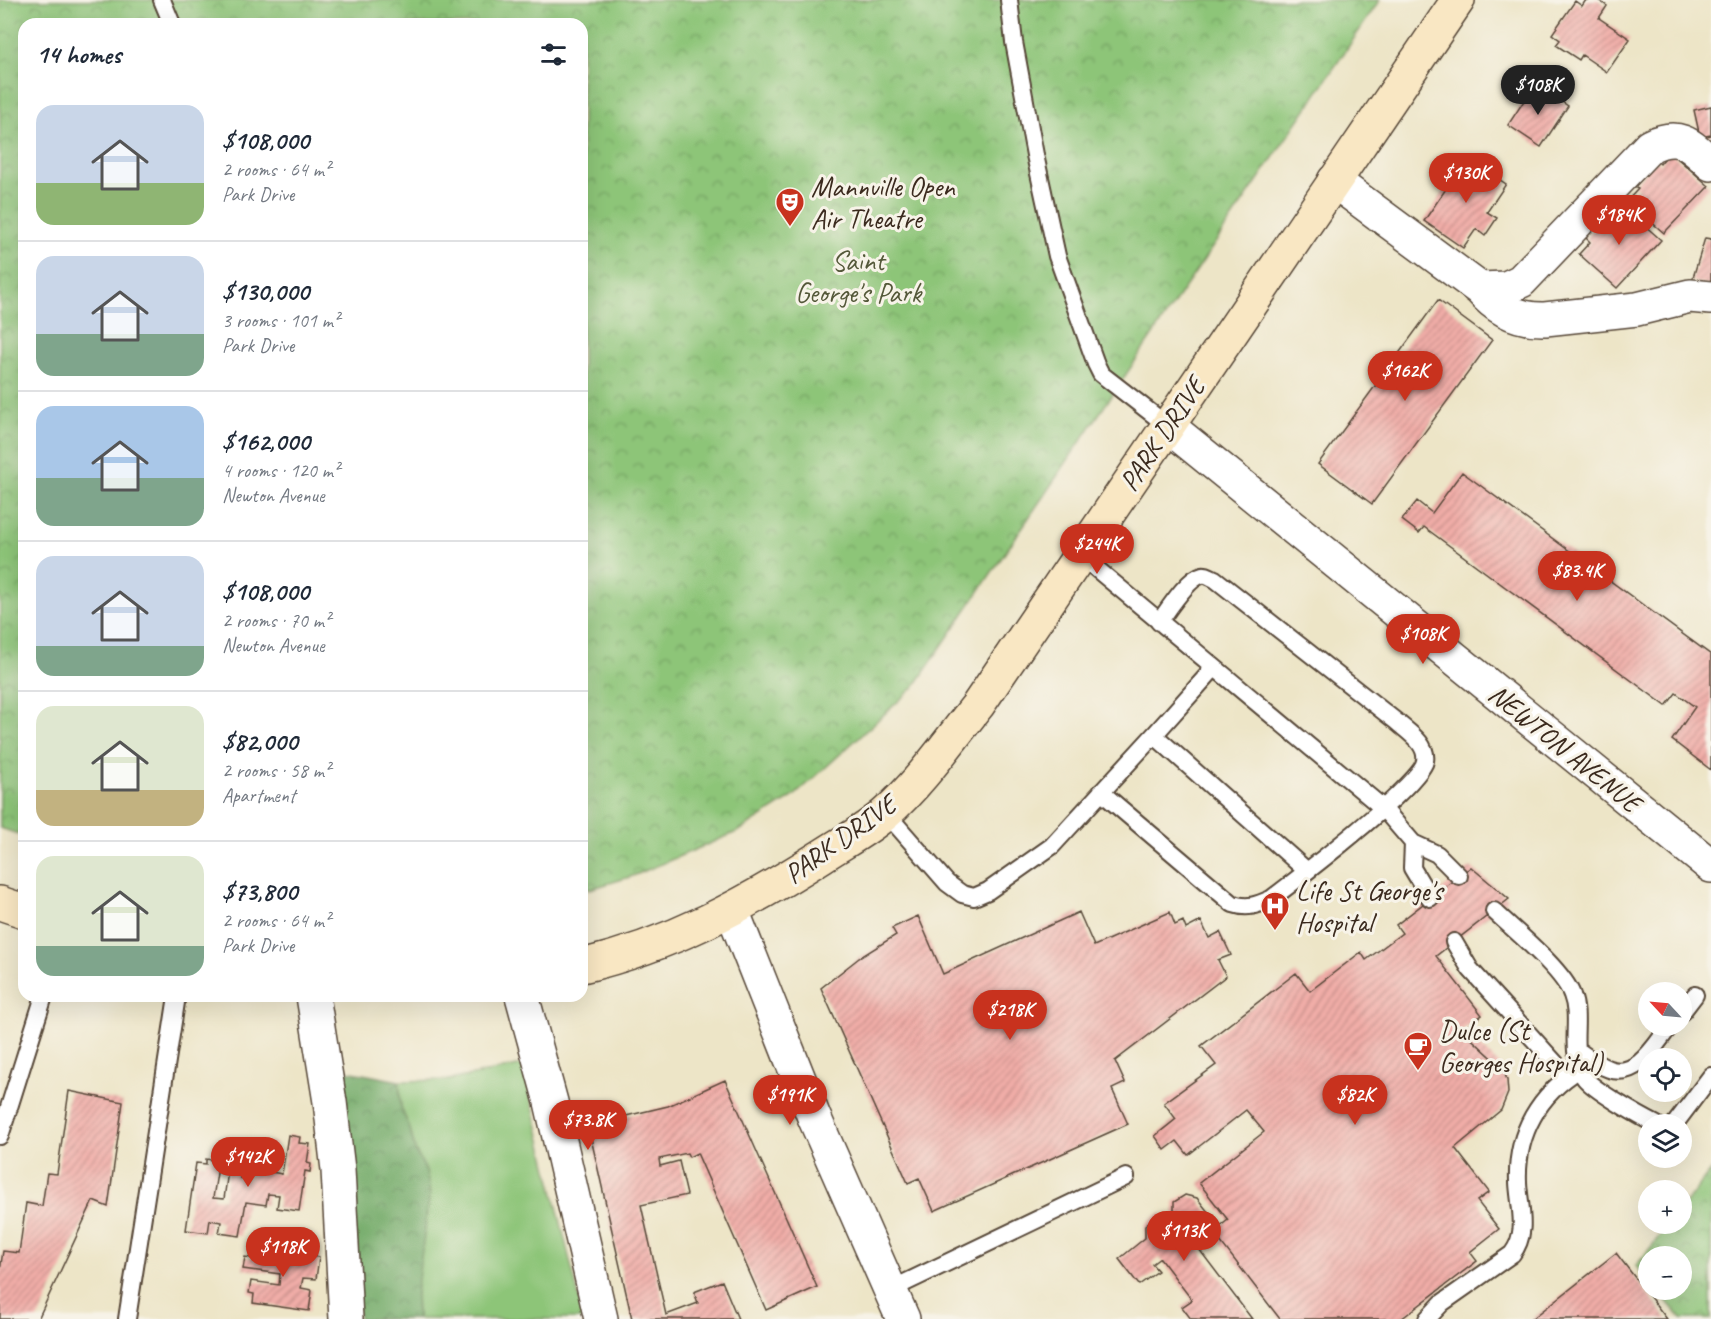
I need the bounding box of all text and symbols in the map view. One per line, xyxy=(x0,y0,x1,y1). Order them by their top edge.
text: 14 homes xyxy=(36,38,121,71)
icon: filters xyxy=(537,38,570,71)
pin: $108K xyxy=(1496,65,1580,116)
text: $108K xyxy=(1515,72,1561,97)
text: $108,000 xyxy=(222,124,309,157)
icon: home xyxy=(84,129,156,201)
pin: $130K xyxy=(1424,153,1508,204)
text: 2 rooms · 64 m² xyxy=(222,157,330,182)
text: $130K xyxy=(1443,160,1489,185)
place label: Mannville Open Air Theatre xyxy=(811,169,956,236)
text: Park Drive xyxy=(222,182,294,207)
theatre icon: Mannville Open Air Theatre xyxy=(774,186,806,228)
pin: $184K xyxy=(1577,195,1661,246)
text: $184K xyxy=(1596,202,1642,227)
park label: Saint George's Park xyxy=(795,243,923,310)
text: $130,000 xyxy=(222,275,309,308)
icon: home xyxy=(84,280,156,352)
text: 3 rooms · 101 m² xyxy=(222,308,339,333)
text: Park Drive xyxy=(222,333,294,358)
pin: $162K xyxy=(1363,351,1447,402)
text: $162K xyxy=(1382,358,1428,383)
street label: PARK DRIVE xyxy=(1111,367,1215,498)
text: $162,000 xyxy=(222,425,310,458)
icon: home xyxy=(84,430,156,502)
text: 4 rooms · 120 m² xyxy=(222,458,339,483)
text: Newton Avenue xyxy=(222,483,325,508)
pin: $244K xyxy=(1055,524,1139,575)
text: $244K xyxy=(1074,531,1120,556)
pin: $83.4K xyxy=(1528,551,1626,602)
text: $83.4K xyxy=(1552,558,1602,583)
text: $108,000 xyxy=(222,575,309,608)
icon: home xyxy=(84,580,156,652)
text: 2 rooms · 70 m² xyxy=(222,608,330,633)
pin: $108K xyxy=(1381,614,1465,665)
text: $108K xyxy=(1400,621,1446,646)
text: Newton Avenue xyxy=(222,633,325,658)
street label: NEWTON AVENUE xyxy=(1482,676,1651,822)
text: $82,000 xyxy=(222,725,297,758)
icon: home xyxy=(84,730,156,802)
text: 2 rooms · 58 m² xyxy=(222,758,330,783)
text: Apartment xyxy=(222,783,295,808)
street label: PARK DRIVE xyxy=(777,785,906,891)
place label: Life St George's Hospital xyxy=(1296,873,1445,940)
text: $73,800 xyxy=(222,875,297,908)
icon: home xyxy=(84,880,156,952)
hospital icon: Life St George's Hospital xyxy=(1259,890,1291,932)
text: 2 rooms · 64 m² xyxy=(222,908,330,933)
text: Park Drive xyxy=(222,933,294,958)
north arrow xyxy=(1638,982,1692,1036)
map controls xyxy=(1638,982,1692,1300)
pin: $218K xyxy=(968,990,1052,1041)
text: $218K xyxy=(987,997,1033,1022)
place label: Dulce (St Georges Hospital) xyxy=(1439,1013,1605,1080)
cafe icon: Dulce (St Georges Hospital) xyxy=(1402,1030,1434,1072)
button: locate xyxy=(1638,1048,1692,1102)
pin: $191K xyxy=(748,1075,832,1126)
pin: $82K xyxy=(1319,1075,1391,1126)
text: $191K xyxy=(767,1082,813,1107)
text: $82K xyxy=(1336,1082,1374,1107)
pin: $73.8K xyxy=(539,1100,637,1151)
text: $73.8K xyxy=(563,1107,613,1132)
button: layers xyxy=(1638,1114,1692,1168)
pin: $142K xyxy=(206,1137,290,1188)
text: $142K xyxy=(225,1144,271,1169)
button: + xyxy=(1638,1180,1692,1234)
pin: $113K xyxy=(1142,1211,1226,1262)
text: $113K xyxy=(1161,1218,1207,1243)
pin: $118K xyxy=(241,1227,325,1278)
text: $118K xyxy=(260,1234,306,1259)
button: − xyxy=(1638,1246,1692,1300)

